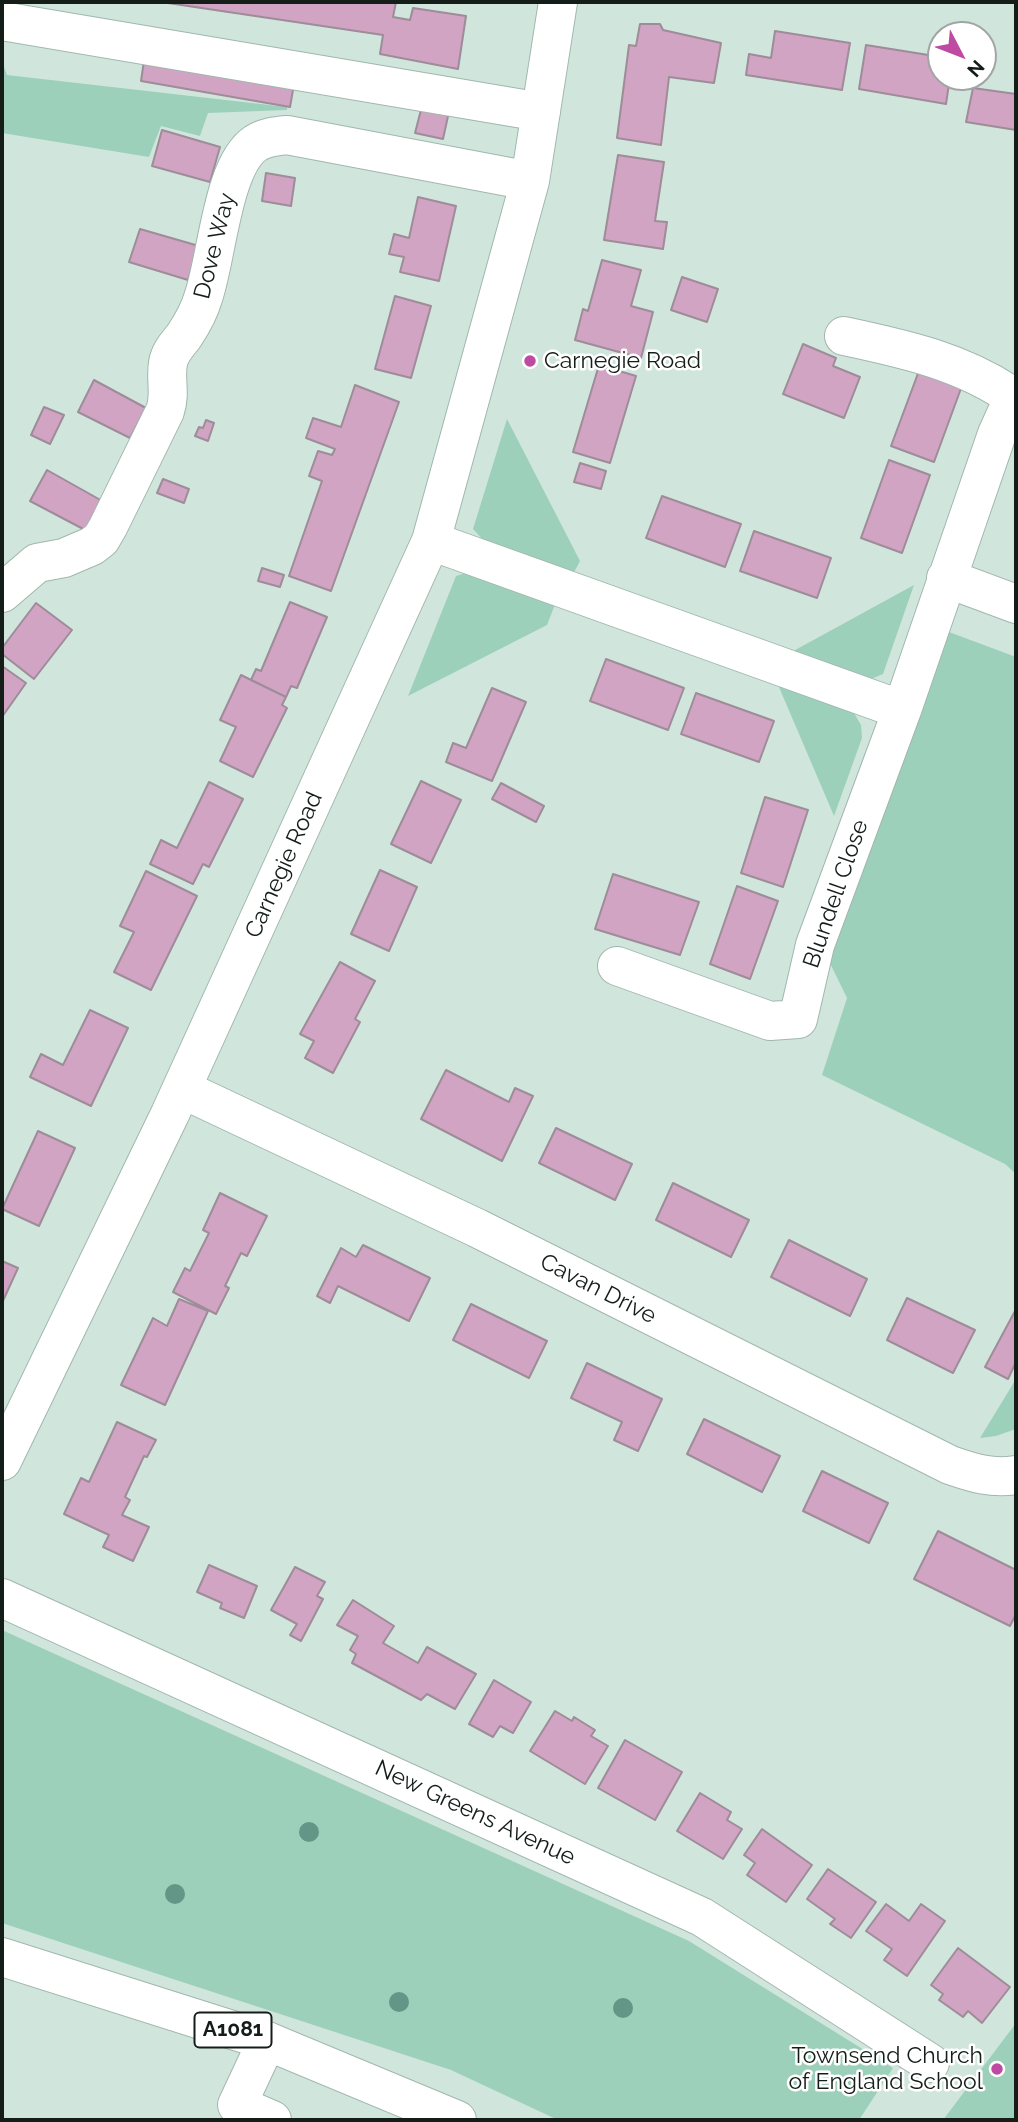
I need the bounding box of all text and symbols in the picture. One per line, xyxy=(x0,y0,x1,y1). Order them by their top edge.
north arrow xyxy=(927,21,997,91)
text: N xyxy=(963,56,989,81)
street label: Dove Way xyxy=(188,190,242,302)
place label: Carnegie Road xyxy=(544,347,701,375)
marker: Carnegie Road xyxy=(522,353,538,369)
street label: Carnegie Road xyxy=(239,788,329,942)
street label: Blundell Close xyxy=(798,816,874,972)
street label: Cavan Drive xyxy=(535,1248,661,1330)
street label: New Greens Avenue xyxy=(371,1755,579,1871)
road number: A1081 xyxy=(194,2012,272,2048)
place label: Townsend Church of England School xyxy=(789,2042,983,2096)
marker: Townsend Church of England School xyxy=(989,2061,1005,2077)

